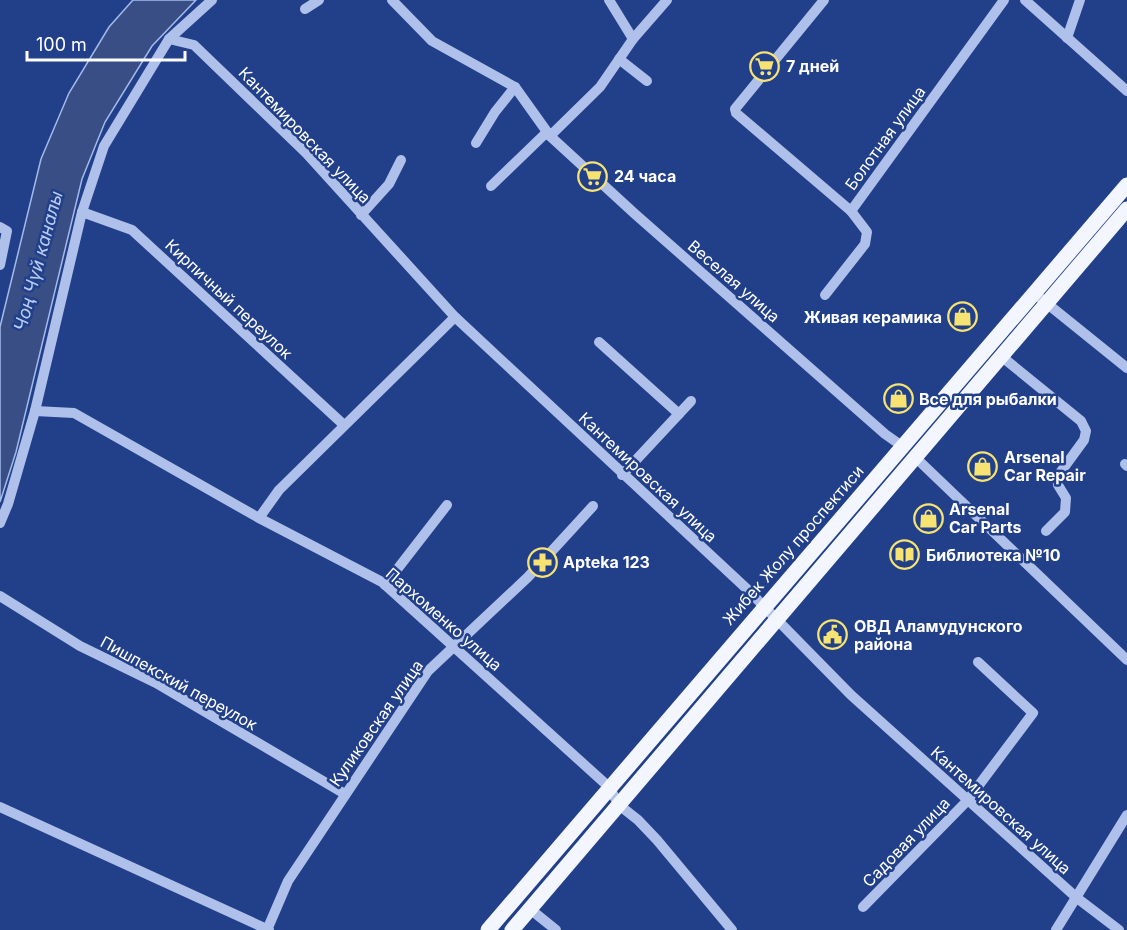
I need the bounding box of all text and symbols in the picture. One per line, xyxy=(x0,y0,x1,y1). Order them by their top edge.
scale bar xyxy=(27,24,184,62)
text: 100 m xyxy=(36,34,87,55)
supermarket icon: 7 дней xyxy=(749,50,781,82)
place label: 7 дней xyxy=(786,56,839,76)
street label: Кантемировская улица xyxy=(235,63,375,207)
street label: Болотная улица xyxy=(841,82,929,194)
supermarket icon: 24 часа xyxy=(577,160,609,192)
place label: 24 часа xyxy=(614,166,676,186)
water label: Чоң Чүй каналы xyxy=(9,189,67,333)
street label: Кирпичный переулок xyxy=(161,235,297,363)
street label: Веселая улица xyxy=(684,236,784,326)
shop icon: Живая керамика xyxy=(947,301,979,333)
place label: Живая керамика xyxy=(804,307,942,327)
shop icon: Все для рыбалки xyxy=(882,383,914,415)
place label: Все для рыбалки xyxy=(919,389,1057,409)
street label: Кантемировская улица xyxy=(575,408,721,546)
place label: Arsenal Car Repair xyxy=(1004,447,1086,485)
shop icon: Arsenal Car Repair xyxy=(967,450,999,482)
street label: Жибек Жолу проспектиси xyxy=(718,461,868,629)
place label: Arsenal Car Parts xyxy=(949,499,1021,537)
shop icon: Arsenal Car Parts xyxy=(912,502,944,534)
library icon: Библиотека №10 xyxy=(889,539,921,571)
place label: Библиотека №10 xyxy=(926,545,1061,565)
pharmacy icon: Apteka 123 xyxy=(526,546,558,578)
place label: Apteka 123 xyxy=(563,552,650,572)
street label: Пархоменко улица xyxy=(382,563,506,675)
place label: ОВД Аламудунского района xyxy=(854,616,1023,654)
public building icon: ОВД Аламудунского района xyxy=(817,619,849,651)
street label: Пишпекский переулок xyxy=(97,632,261,735)
street label: Куликовская улица xyxy=(325,656,427,790)
street label: Кантемировская улица xyxy=(927,742,1075,878)
street label: Садовая улица xyxy=(858,793,954,891)

